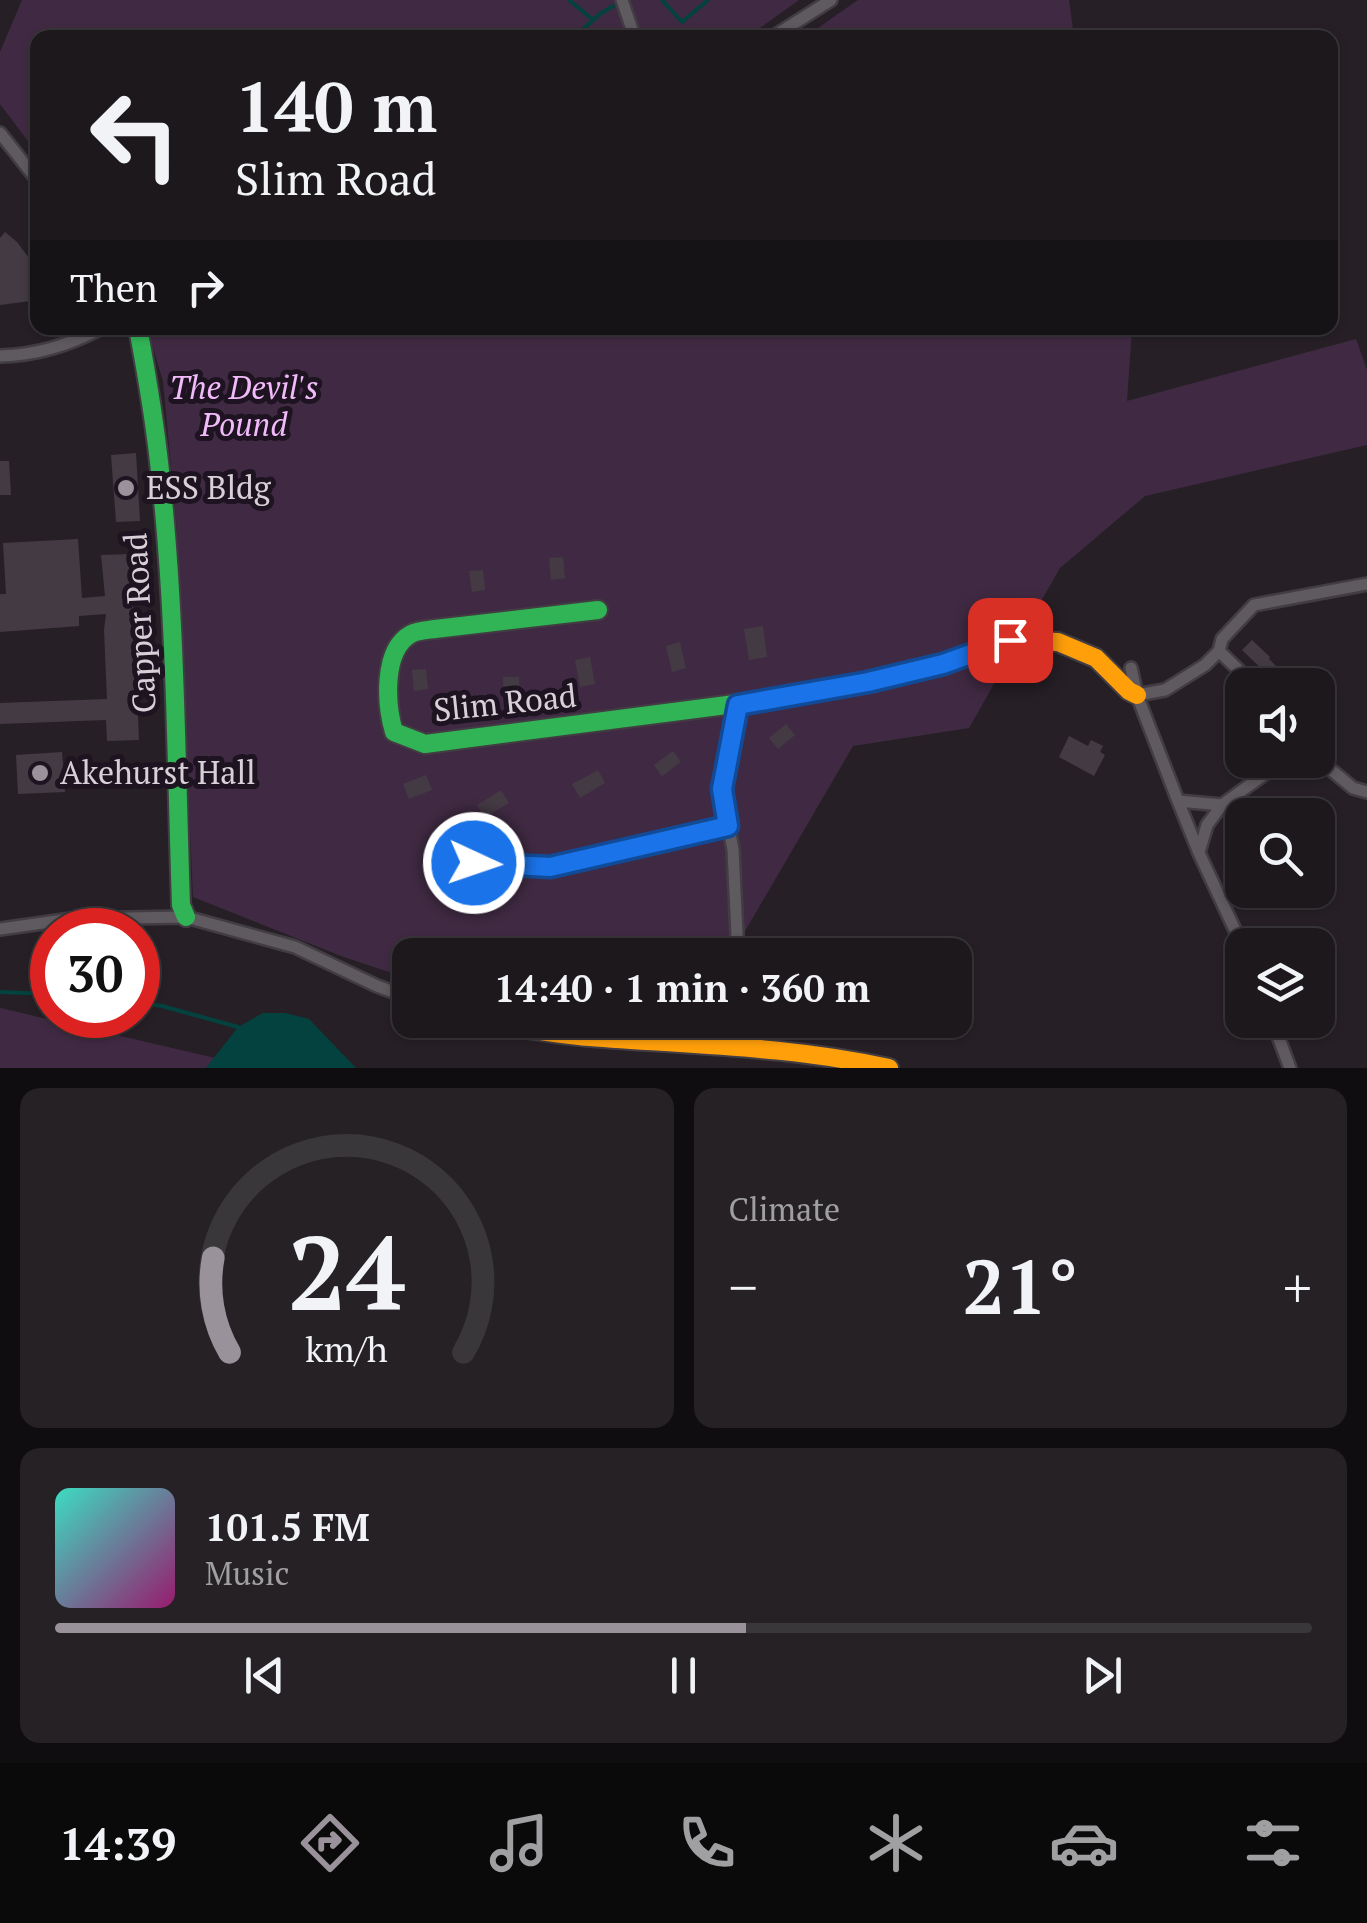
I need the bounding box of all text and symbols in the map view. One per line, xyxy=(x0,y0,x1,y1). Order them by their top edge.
text: 140 m xyxy=(235,59,437,152)
icon: left xyxy=(70,70,200,200)
text: Slim Road xyxy=(235,148,436,208)
icon: right xyxy=(178,260,233,315)
text: Then xyxy=(70,263,158,313)
park label: The Devil's Pound xyxy=(170,366,318,445)
place label: ESS Bldg xyxy=(146,466,272,508)
marker: ESS Bldg xyxy=(115,477,137,499)
street label: Capper Road xyxy=(113,532,165,714)
pin xyxy=(968,598,1053,683)
icon: arrive xyxy=(983,613,1038,668)
map controls xyxy=(1225,668,1335,1038)
button: sound xyxy=(1225,668,1335,778)
street label: Slim Road xyxy=(431,674,579,730)
place label: Akehurst Hall xyxy=(60,751,256,793)
marker: Akehurst Hall xyxy=(29,762,51,784)
button: search xyxy=(1225,798,1335,908)
position arrow xyxy=(422,811,526,915)
speed limit sign: 30 xyxy=(30,908,160,1038)
button: layers xyxy=(1225,928,1335,1038)
text: 14:40 · 1 min · 360 m xyxy=(494,963,870,1013)
text: Climate xyxy=(729,1188,840,1230)
text: 24 xyxy=(288,1202,406,1340)
text: 21° xyxy=(962,1236,1078,1335)
text: − xyxy=(729,1250,758,1323)
text: + xyxy=(1283,1250,1312,1323)
text: km/h xyxy=(305,1325,388,1372)
text: 101.5 FM xyxy=(205,1502,370,1552)
text: Music xyxy=(205,1552,290,1594)
icon: previous xyxy=(237,1648,292,1703)
icon: pause xyxy=(656,1648,711,1703)
icon: next xyxy=(1075,1648,1130,1703)
icon: directions xyxy=(295,1808,365,1878)
icon: music xyxy=(484,1808,554,1878)
icon: phone xyxy=(672,1808,742,1878)
icon: climate xyxy=(861,1808,931,1878)
icon: car xyxy=(1049,1808,1119,1878)
icon: filters xyxy=(1238,1808,1308,1878)
text: 14:39 xyxy=(59,1813,176,1873)

